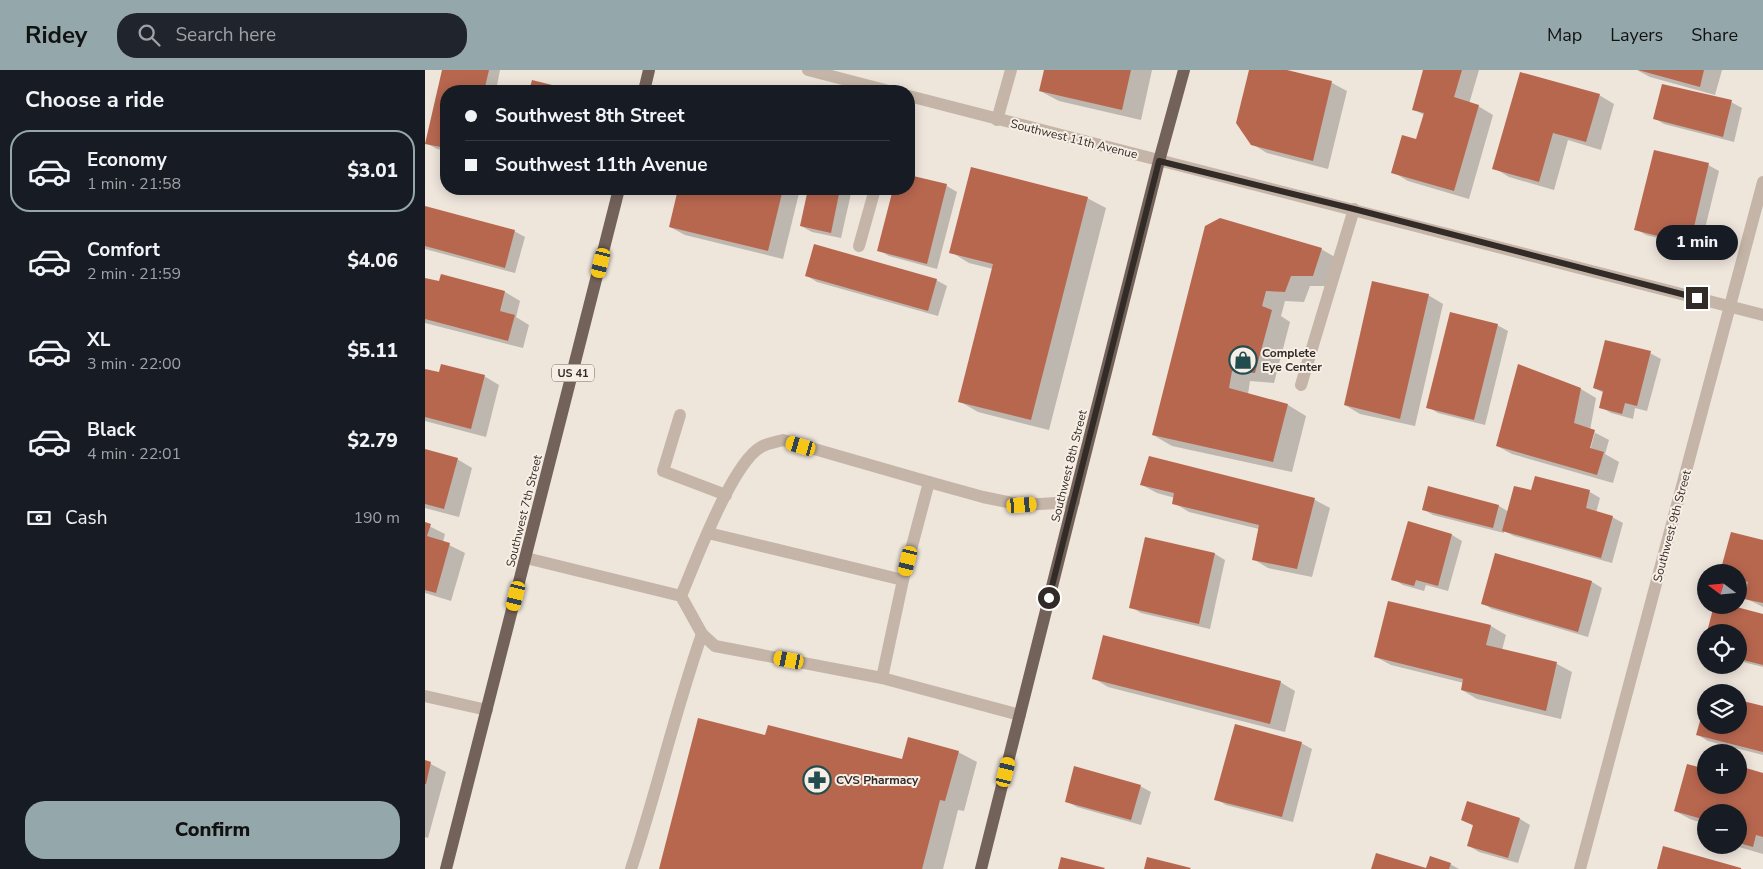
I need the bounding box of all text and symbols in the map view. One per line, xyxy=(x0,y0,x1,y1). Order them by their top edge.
search box xyxy=(117,13,467,58)
text: Ridey xyxy=(25,19,87,51)
icon: search xyxy=(135,21,163,49)
text: Search here xyxy=(175,22,276,48)
text: Map xyxy=(1547,23,1582,47)
text: Layers xyxy=(1610,23,1663,47)
text: Share xyxy=(1691,23,1738,47)
text: Choose a ride xyxy=(25,85,164,115)
text: Southwest 8th Street xyxy=(495,103,684,129)
street label: Southwest 11th Avenue xyxy=(1009,115,1139,163)
text: Economy xyxy=(87,147,167,173)
icon: car xyxy=(27,149,72,194)
text: Southwest 11th Avenue xyxy=(495,152,708,178)
text: $3.01 xyxy=(347,158,398,184)
text: 1 min · 21:58 xyxy=(87,173,181,195)
callout: 1 min xyxy=(1656,226,1738,260)
text: 1 min xyxy=(1676,231,1718,253)
text: Comfort xyxy=(87,237,160,263)
icon: car xyxy=(27,239,72,284)
car xyxy=(590,247,611,279)
text: $4.06 xyxy=(347,248,398,274)
text: 2 min · 21:59 xyxy=(87,263,181,285)
route end xyxy=(1686,287,1708,309)
text: XL xyxy=(87,327,110,353)
icon: car xyxy=(27,329,72,374)
text: $5.11 xyxy=(347,338,398,364)
shop icon: Complete Eye Center xyxy=(1228,345,1258,375)
place label: Complete Eye Center xyxy=(1262,345,1322,375)
text: 3 min · 22:00 xyxy=(87,353,181,375)
road number: US 41 xyxy=(552,364,594,382)
street label: Southwest 8th Street xyxy=(1047,407,1091,524)
text: Black xyxy=(87,417,136,443)
icon: car xyxy=(27,419,72,464)
text: $2.79 xyxy=(347,428,398,454)
car xyxy=(784,435,817,457)
text: 4 min · 22:01 xyxy=(87,443,181,465)
street label: Southwest 7th Street xyxy=(502,452,546,569)
street label: Southwest 9th Street xyxy=(1649,468,1695,584)
car xyxy=(1006,496,1037,514)
icon: cash xyxy=(25,504,53,532)
text: Cash xyxy=(65,505,107,531)
text: 190 m xyxy=(353,507,400,529)
car xyxy=(897,545,918,577)
north arrow xyxy=(1697,564,1747,614)
map controls xyxy=(1697,564,1747,854)
car xyxy=(505,580,526,612)
route start xyxy=(1038,587,1060,609)
button: locate xyxy=(1697,624,1747,674)
car xyxy=(772,650,805,670)
button: layers xyxy=(1697,684,1747,734)
button: + xyxy=(1697,744,1747,794)
car xyxy=(995,756,1016,788)
pharmacy icon: CVS Pharmacy xyxy=(802,765,832,795)
place label: CVS Pharmacy xyxy=(836,772,919,788)
button: Confirm xyxy=(25,801,400,859)
button: − xyxy=(1697,804,1747,854)

